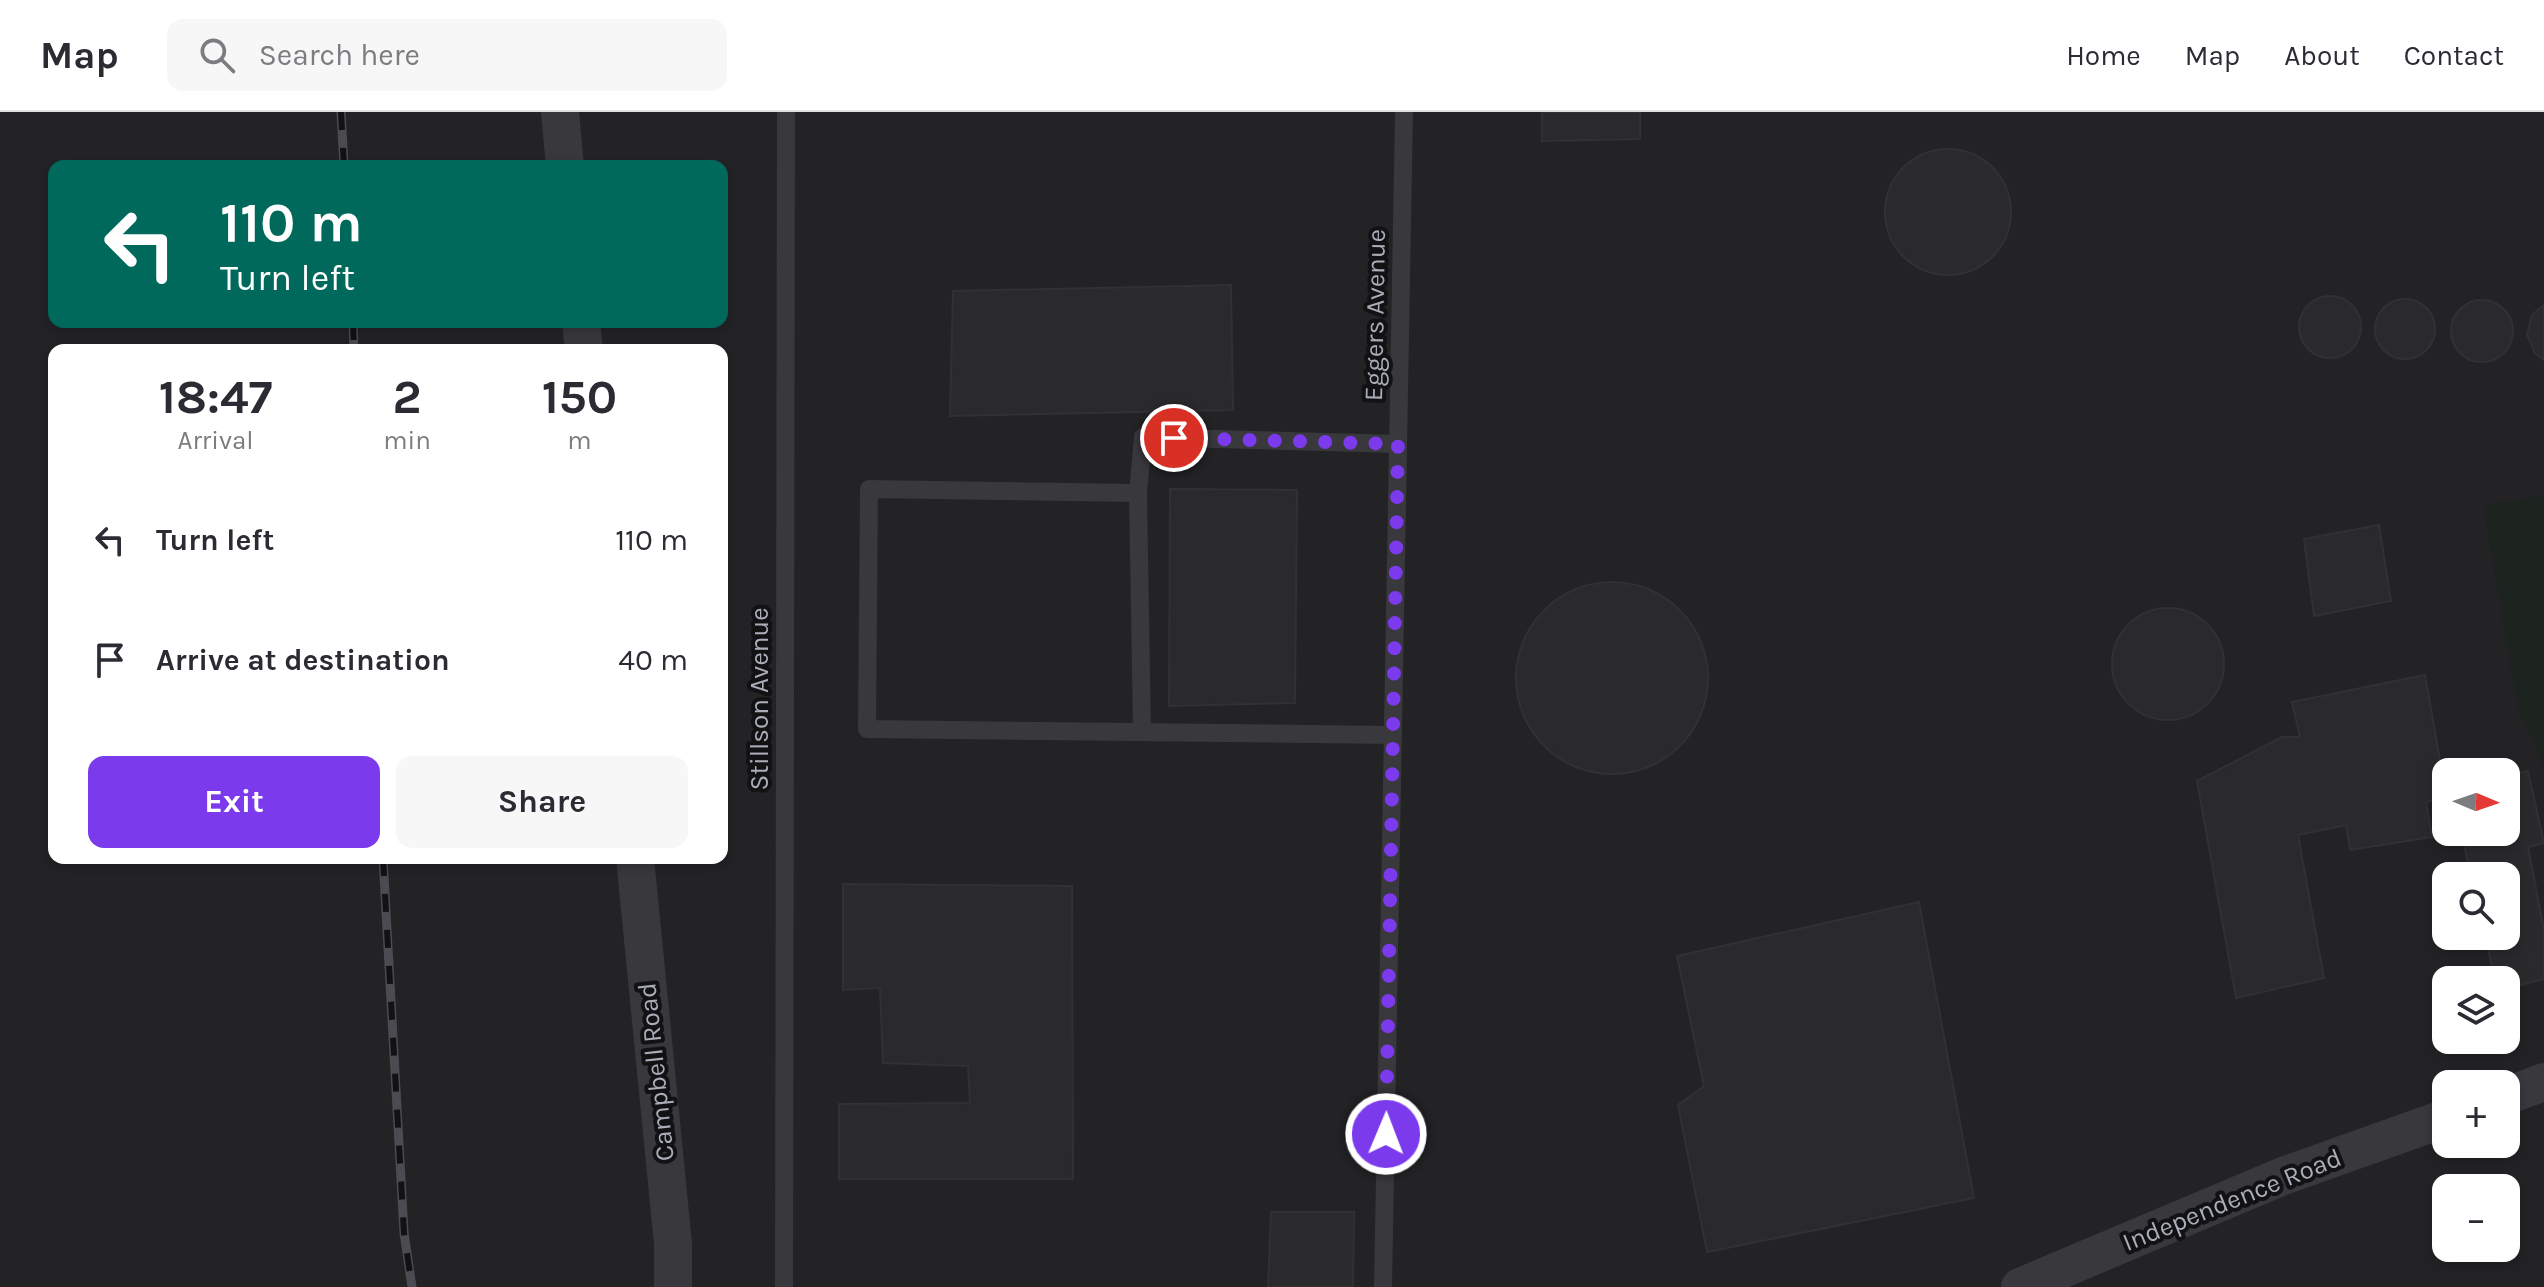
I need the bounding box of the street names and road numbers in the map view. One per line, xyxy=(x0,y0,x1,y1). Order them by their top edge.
street label: Eggers Avenue xyxy=(1358,229,1392,401)
street label: Stillson Avenue xyxy=(744,607,775,791)
street label: Campbell Road xyxy=(631,981,681,1163)
street label: Independence Road xyxy=(2118,1142,2346,1258)

